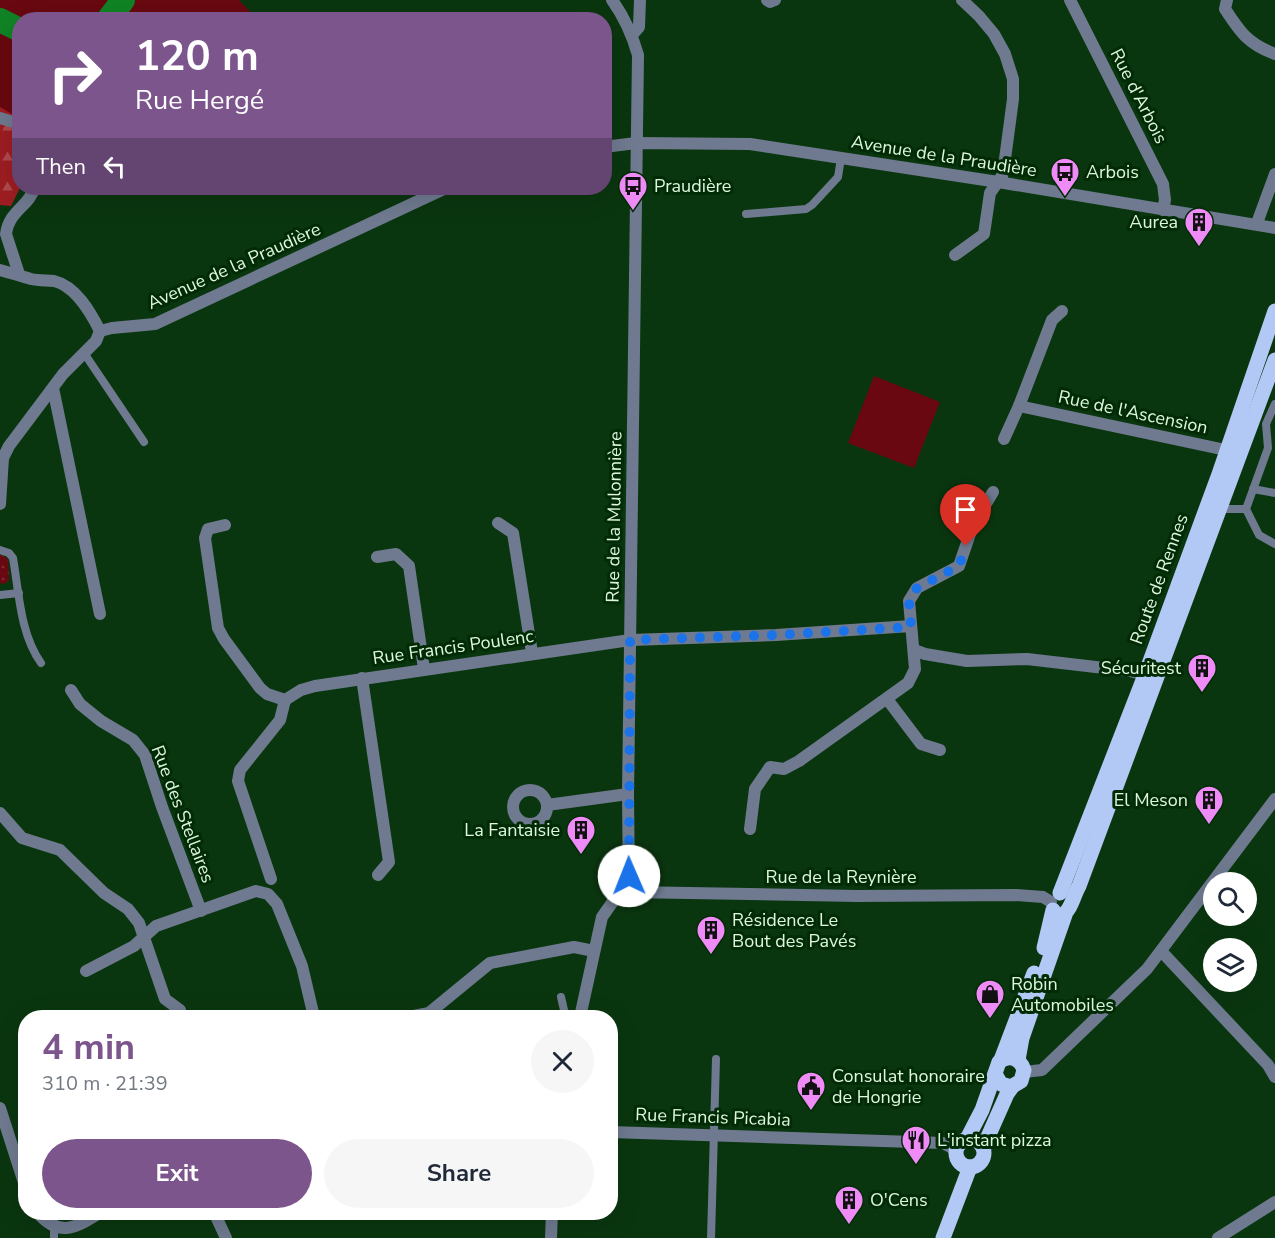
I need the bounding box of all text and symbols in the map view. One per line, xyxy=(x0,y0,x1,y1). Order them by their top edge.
text: 120 m xyxy=(135,28,259,85)
icon: right xyxy=(36,36,114,114)
street label: Rue d'Arbois xyxy=(1105,44,1173,148)
text: Rue Hergé xyxy=(135,82,264,119)
street label: Avenue de la Praudière xyxy=(850,129,1038,183)
icon: left xyxy=(98,150,131,183)
text: Then xyxy=(36,152,86,182)
bus stop icon: Arbois xyxy=(1049,156,1081,198)
place label: Arbois xyxy=(1086,160,1139,184)
bus stop icon: Praudière xyxy=(617,170,649,212)
place label: Praudière xyxy=(654,174,731,198)
building icon: Aurea xyxy=(1183,206,1215,248)
place label: Aurea xyxy=(1129,210,1178,234)
street label: Avenue de la Praudière xyxy=(144,217,324,315)
street label: Rue de l'Ascension xyxy=(1056,384,1210,440)
street label: Rue de la Mulonnière xyxy=(601,431,627,603)
pin xyxy=(940,484,991,546)
icon: arrive xyxy=(949,493,982,526)
street label: Route de Rennes xyxy=(1124,510,1194,648)
street label: Rue Francis Poulenc xyxy=(371,624,535,670)
building icon: Sécuritest xyxy=(1186,652,1218,694)
place label: Sécuritest xyxy=(1101,656,1182,680)
street label: Rue des Stellaires xyxy=(146,742,220,886)
building icon: El Meson xyxy=(1193,784,1225,826)
place label: El Meson xyxy=(1114,788,1188,812)
building icon: La Fantaisie xyxy=(565,814,597,856)
place label: La Fantaisie xyxy=(464,818,560,842)
position arrow xyxy=(597,844,661,908)
street label: Rue de la Reynière xyxy=(766,865,916,889)
map controls xyxy=(1203,872,1257,992)
button: search xyxy=(1203,872,1257,926)
place label: Résidence Le Bout des Pavés xyxy=(732,908,856,953)
building icon: Résidence Le Bout des Pavés xyxy=(695,914,727,956)
button: layers xyxy=(1203,938,1257,992)
place label: Robin Automobiles xyxy=(1011,972,1114,1017)
shop icon: Robin Automobiles xyxy=(974,978,1006,1020)
text: 4 min xyxy=(42,1023,135,1072)
button: close xyxy=(531,1030,594,1093)
place label: Consulat honoraire de Hongrie xyxy=(832,1064,985,1109)
text: 310 m · 21:39 xyxy=(42,1070,168,1097)
public building icon: Consulat honoraire de Hongrie xyxy=(795,1070,827,1112)
street label: Rue Francis Picabia xyxy=(635,1102,791,1132)
restaurant icon: L'instant pizza xyxy=(900,1124,932,1166)
place label: L'instant pizza xyxy=(937,1128,1052,1152)
button: Exit xyxy=(42,1139,312,1208)
button: Share xyxy=(324,1139,594,1208)
building icon: O'Cens xyxy=(833,1184,865,1226)
place label: O'Cens xyxy=(870,1188,928,1212)

